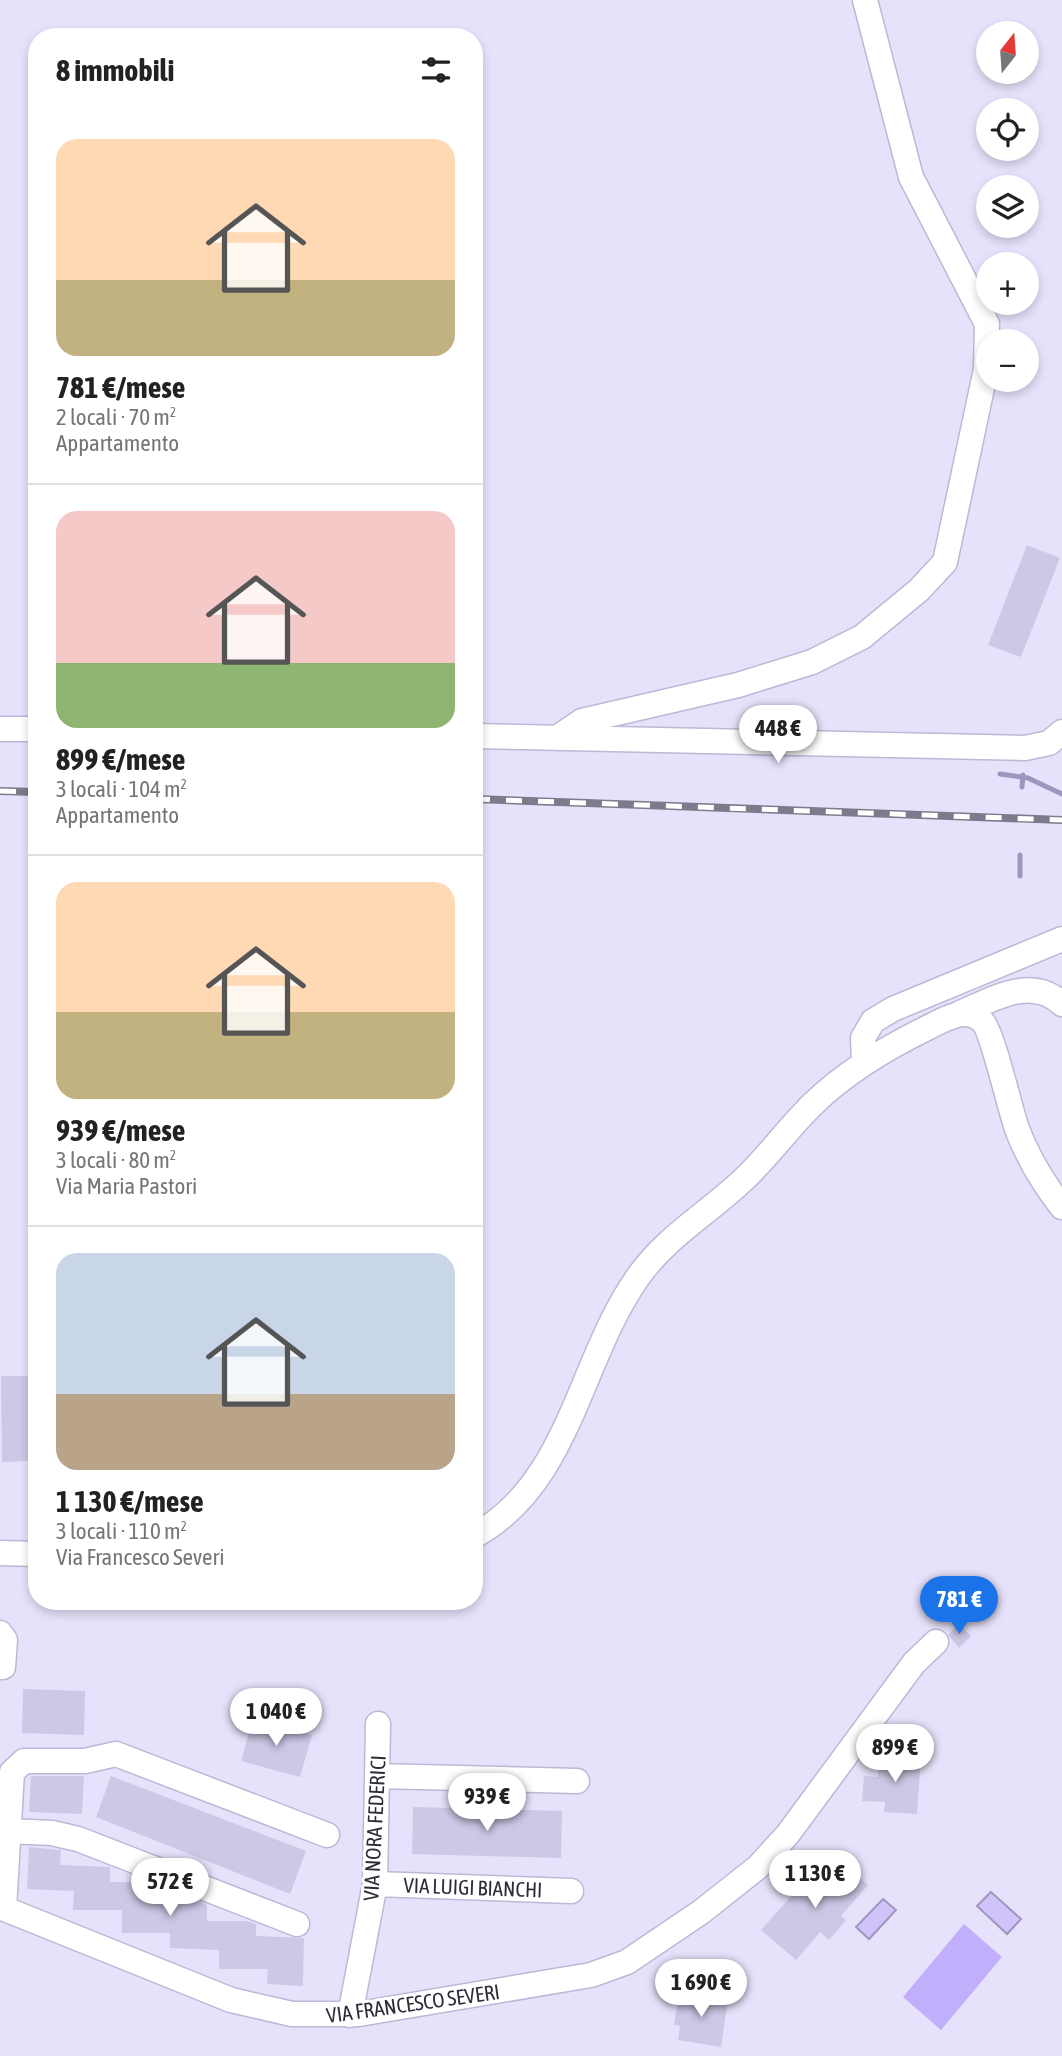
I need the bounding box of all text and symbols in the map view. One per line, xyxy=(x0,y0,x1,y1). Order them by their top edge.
north arrow xyxy=(976,21,1040,84)
map controls xyxy=(976,21,1039,392)
icon: filters xyxy=(417,51,455,89)
text: 8 immobili xyxy=(56,53,174,87)
button: locate xyxy=(976,98,1039,161)
button: layers xyxy=(976,175,1039,238)
icon: home xyxy=(193,185,319,311)
button: + xyxy=(976,252,1039,315)
button: − xyxy=(976,329,1039,392)
text: 781 €/mese xyxy=(56,370,185,404)
text: 2 locali · 70 m² xyxy=(56,404,176,430)
text: Appartamento xyxy=(56,430,179,456)
icon: home xyxy=(193,557,319,683)
pin: 448 € xyxy=(729,706,827,765)
text: 448 € xyxy=(755,715,801,741)
text: 899 €/mese xyxy=(56,742,185,776)
text: 3 locali · 104 m² xyxy=(56,776,187,802)
text: Appartamento xyxy=(56,802,179,828)
icon: home xyxy=(193,928,319,1054)
text: 939 €/mese xyxy=(56,1113,185,1147)
text: 3 locali · 80 m² xyxy=(56,1147,176,1173)
text: Via Maria Pastori xyxy=(56,1173,197,1199)
icon: home xyxy=(193,1299,319,1425)
text: 1 130 €/mese xyxy=(56,1484,204,1518)
text: 3 locali · 110 m² xyxy=(56,1518,187,1544)
text: Via Francesco Severi xyxy=(56,1544,225,1570)
pin: 781 € xyxy=(910,1576,1008,1636)
text: 781 € xyxy=(936,1586,982,1612)
pin: 1 040 € xyxy=(211,1688,341,1748)
text: 1 040 € xyxy=(246,1698,306,1724)
pin: 899 € xyxy=(846,1724,944,1784)
text: 899 € xyxy=(872,1734,918,1760)
street label: VIA NORA FEDERICI xyxy=(358,1755,390,1901)
pin: 939 € xyxy=(438,1773,536,1833)
text: 939 € xyxy=(464,1783,510,1809)
pin: 1 130 € xyxy=(750,1850,880,1910)
pin: 572 € xyxy=(121,1858,219,1918)
text: 1 130 € xyxy=(785,1860,845,1886)
text: 572 € xyxy=(147,1868,193,1894)
street label: VIA LUIGI BIANCHI xyxy=(403,1873,543,1901)
pin: 1 690 € xyxy=(636,1960,766,2019)
text: 1 690 € xyxy=(671,1969,731,1995)
street label: VIA FRANCESCO SEVERI xyxy=(325,1979,501,2027)

